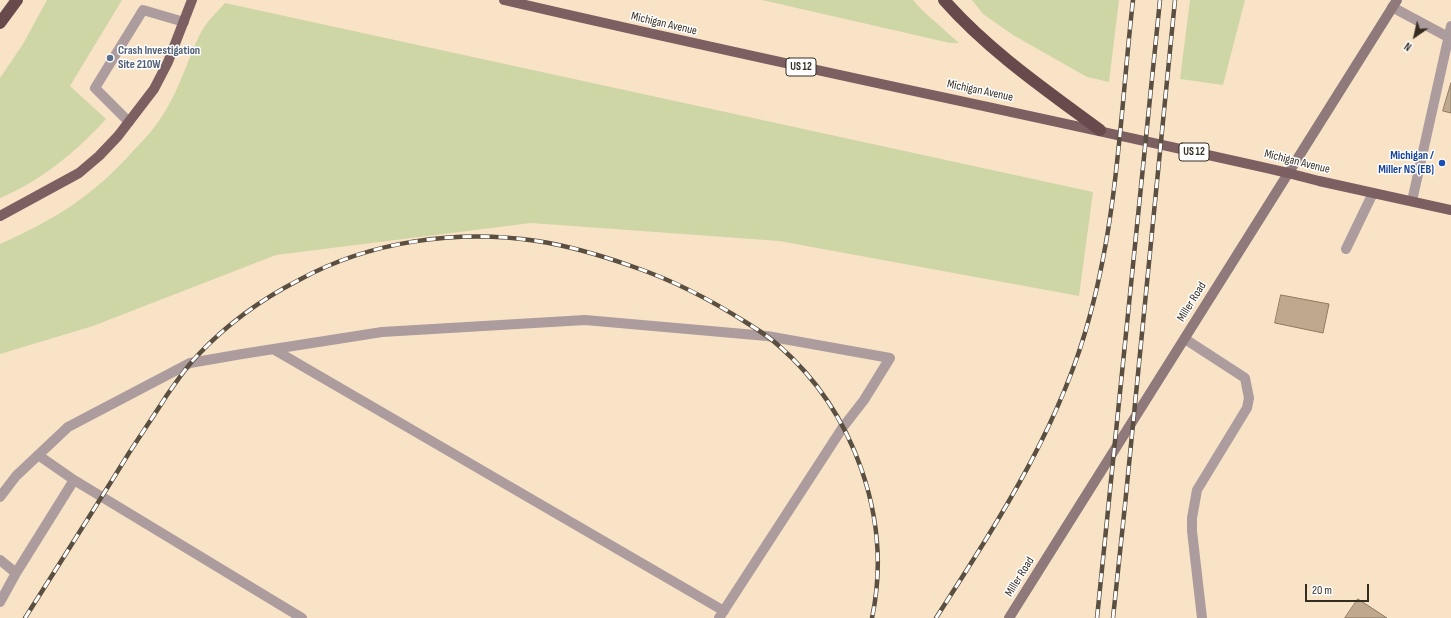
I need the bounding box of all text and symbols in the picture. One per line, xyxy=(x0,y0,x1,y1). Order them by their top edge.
street label: Michigan Avenue xyxy=(630,9,698,39)
north arrow xyxy=(1395,16,1435,56)
text: N xyxy=(1402,39,1414,53)
place label: Crash Investigation Site 210W xyxy=(118,44,200,72)
marker: Crash Investigation Site 210W xyxy=(105,53,115,63)
road number: US 12 xyxy=(786,58,816,76)
street label: Michigan Avenue xyxy=(946,77,1014,105)
road number: US 12 xyxy=(1179,143,1209,161)
street label: Michigan Avenue xyxy=(1263,147,1331,177)
place label: Michigan / Miller NS (EB) xyxy=(1378,149,1434,177)
marker: Michigan / Miller NS (EB) xyxy=(1437,158,1447,168)
street label: Miller Road xyxy=(1174,280,1210,324)
street label: Miller Road xyxy=(1002,555,1038,599)
scale bar xyxy=(1307,576,1371,602)
text: 20 m xyxy=(1312,583,1332,598)

